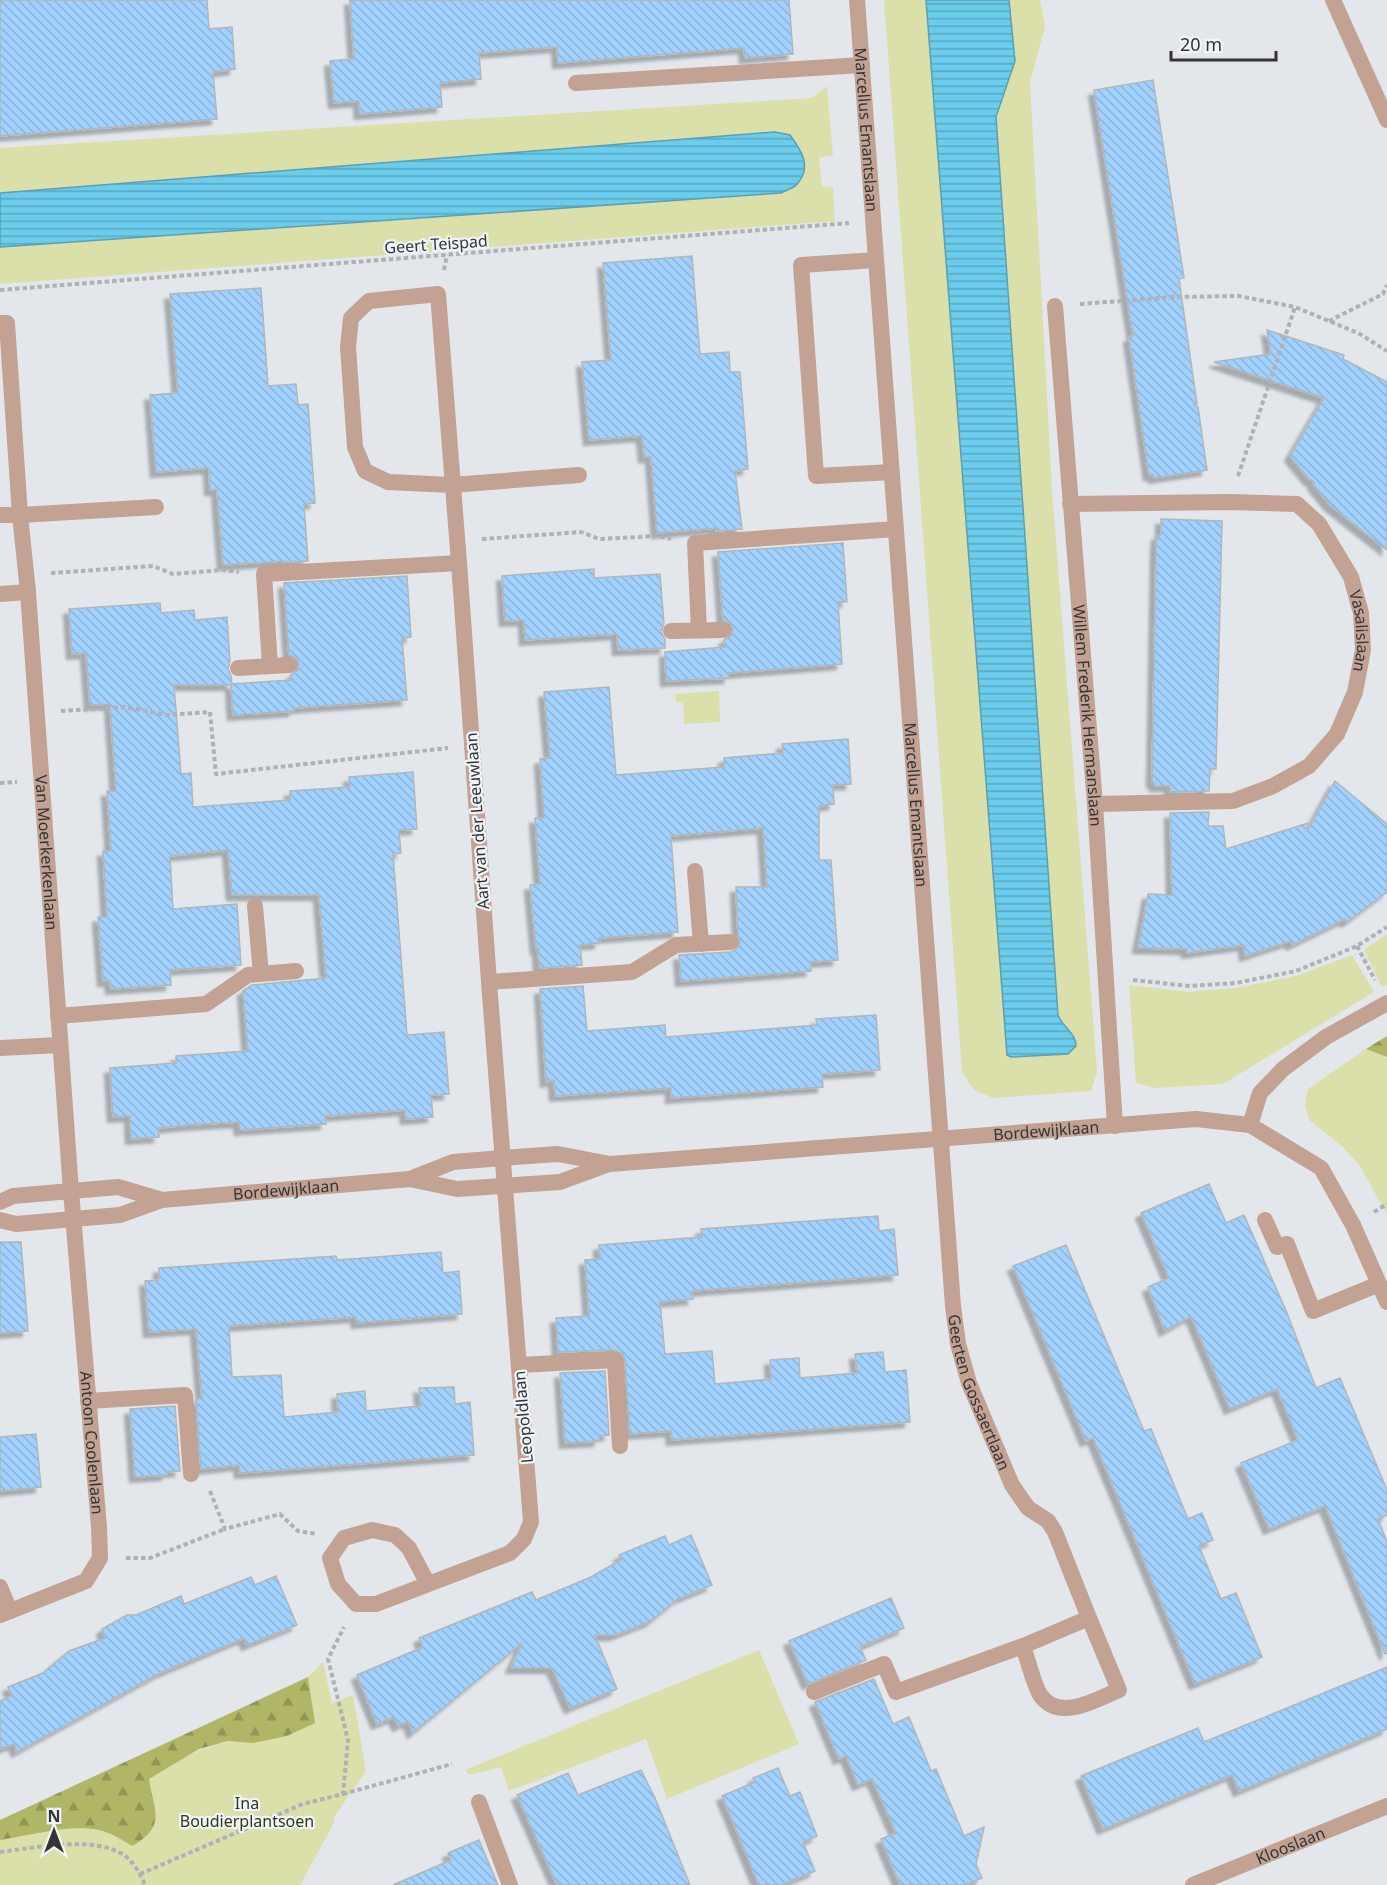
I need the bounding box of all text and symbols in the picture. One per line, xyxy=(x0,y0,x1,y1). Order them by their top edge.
scale bar xyxy=(1171,24,1276,62)
text: 20 m xyxy=(1180,32,1222,56)
street label: Marcellus Emantslaan xyxy=(850,47,884,213)
street label: Geert Teispad xyxy=(384,229,488,259)
street label: Vasalislaan xyxy=(1344,587,1374,674)
street label: Willem Frederik Hermanslaan xyxy=(1068,604,1107,827)
street label: Marcellus Emantslaan xyxy=(899,722,933,888)
street label: Aart van der Leeuwlaan xyxy=(460,732,494,910)
street label: Van Moerkerkenlaan xyxy=(30,774,63,931)
street label: Bordewijklaan xyxy=(992,1115,1100,1146)
street label: Bordewijklaan xyxy=(232,1174,340,1205)
street label: Geerten Gossaertlaan xyxy=(943,1313,1016,1474)
street label: Antoon Coolenlaan xyxy=(75,1370,109,1515)
street label: Leopoldlaan xyxy=(508,1370,538,1464)
park label: Ina Boudierplantsoen xyxy=(180,1792,314,1832)
north arrow xyxy=(24,1801,84,1861)
text: N xyxy=(47,1805,61,1827)
street label: Klooslaan xyxy=(1252,1821,1328,1869)

